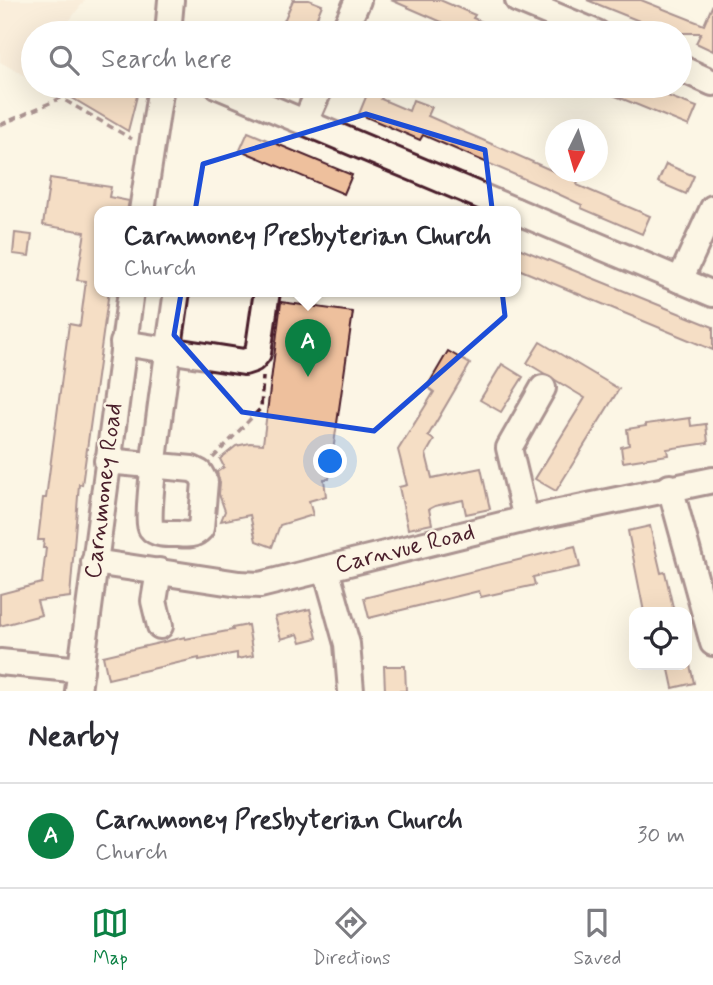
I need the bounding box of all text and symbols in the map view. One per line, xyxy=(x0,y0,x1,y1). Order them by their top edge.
search box xyxy=(21,21,692,98)
icon: search xyxy=(45,41,83,79)
text: Search here xyxy=(101,43,232,77)
north arrow xyxy=(545,119,608,182)
popup xyxy=(94,206,521,297)
text: Carnmoney Presbyterian Church xyxy=(124,220,491,254)
text: Church xyxy=(124,254,196,284)
pin: A xyxy=(285,319,331,377)
street label: Carnmoney Road xyxy=(78,401,130,581)
your location xyxy=(313,444,347,478)
street label: Carnvue Road xyxy=(332,517,478,581)
map controls xyxy=(629,607,692,670)
button: locate xyxy=(629,607,692,670)
text: Nearby xyxy=(28,717,119,756)
text: Carnmoney Presbyterian Church xyxy=(95,804,463,838)
text: A xyxy=(43,821,59,851)
text: 30 m xyxy=(637,821,685,851)
text: Church xyxy=(95,838,168,868)
tab: Map xyxy=(91,904,129,971)
tab: Directions xyxy=(312,904,391,971)
tab: Saved xyxy=(573,904,621,971)

